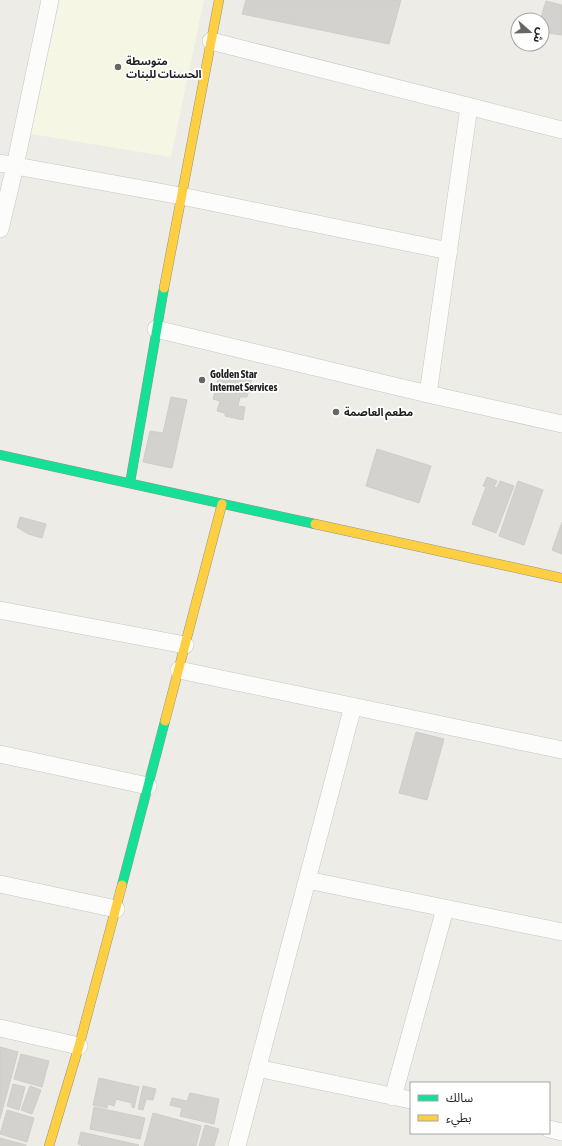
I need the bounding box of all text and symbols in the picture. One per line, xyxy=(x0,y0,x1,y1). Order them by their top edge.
north arrow xyxy=(510,12,550,52)
text: ش xyxy=(530,26,548,45)
place label: متوسطة الحسنات للبنات xyxy=(126,55,201,81)
marker: متوسطة الحسنات للبنات xyxy=(113,62,123,72)
place label: Golden Star Internet Services xyxy=(210,368,277,393)
marker: Golden Star Internet Services xyxy=(197,375,207,385)
place label: مطعم العاصمة xyxy=(344,406,413,421)
marker: مطعم العاصمة xyxy=(331,407,341,417)
legend xyxy=(410,1082,550,1134)
text: سالك xyxy=(446,1091,473,1105)
text: بطيء xyxy=(446,1111,472,1128)

